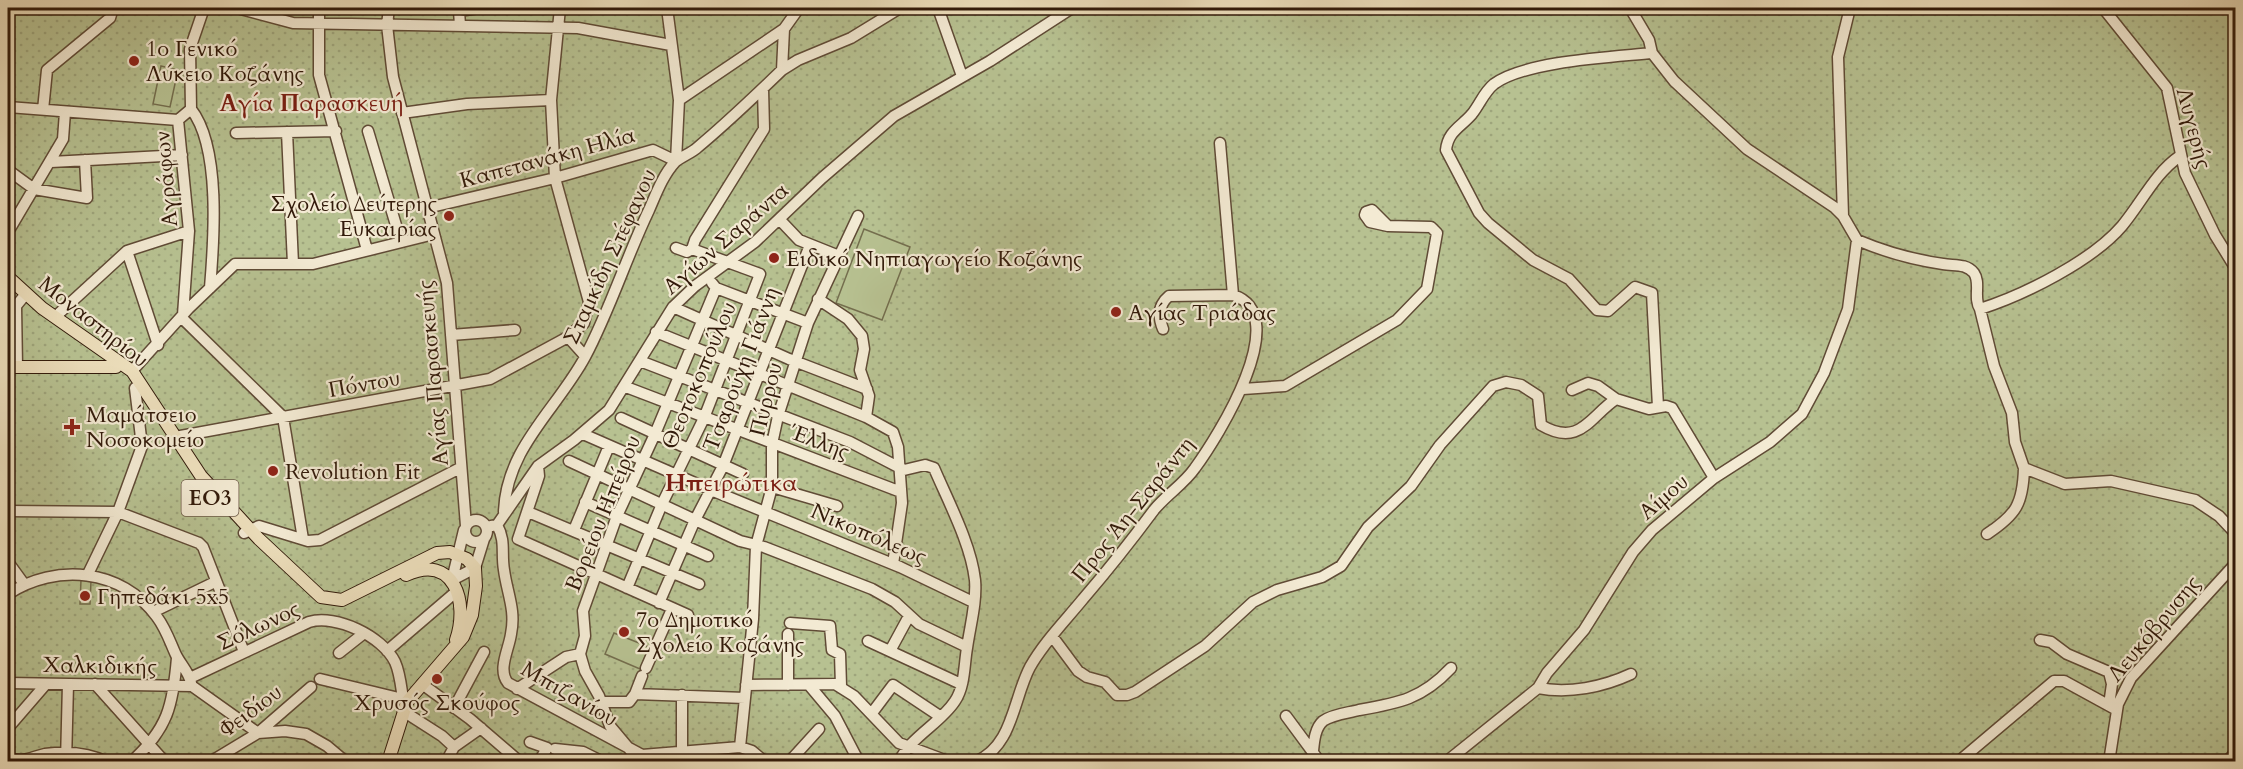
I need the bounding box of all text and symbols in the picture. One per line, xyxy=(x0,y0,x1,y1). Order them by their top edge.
place label: 1ο Γενικό Λύκειο Κοζάνης xyxy=(146,34,304,89)
marker: 1ο Γενικό Λύκειο Κοζάνης xyxy=(127,54,141,68)
street label: Λυγερής xyxy=(2169,84,2219,172)
district label: Αγία Παρασκευή xyxy=(219,87,405,120)
street label: Καπετανάκη Ηλία xyxy=(456,120,638,196)
street label: Αγράφων xyxy=(147,129,185,228)
street label: Σταμκίδη Στέφανου xyxy=(556,164,664,349)
street label: Αγίων Σαράντα xyxy=(657,176,795,302)
place label: Σχολείο Δεύτερης Ευκαιρίας xyxy=(270,189,437,244)
marker: Σχολείο Δεύτερης Ευκαιρίας xyxy=(442,209,456,223)
place label: Ειδικό Νηπιαγωγείο Κοζάνης xyxy=(786,244,1082,274)
marker: Ειδικό Νηπιαγωγείο Κοζάνης xyxy=(767,251,781,265)
street label: Μοναστηρίου xyxy=(32,269,155,374)
street label: Αγίας Παρασκευής xyxy=(410,279,456,467)
street label: Τσαρούχη Γιάννη xyxy=(696,283,786,456)
street label: Θεοτοκοπούλου xyxy=(654,297,744,454)
place label: Αγίας Τριάδας xyxy=(1128,298,1276,328)
marker: Αγίας Τριάδας xyxy=(1109,305,1123,319)
street label: Πύρρου xyxy=(742,359,790,440)
street label: Πόντου xyxy=(326,363,403,405)
place label: Μαμάτσειο Νοσοκομείο xyxy=(86,400,204,455)
street label: Έλλης xyxy=(785,417,854,467)
marker: Μαμάτσειο Νοσοκομείο xyxy=(63,418,81,436)
street label: Βορείου Ηπείρου xyxy=(558,431,648,596)
street label: Προς Άη-Σαράντη xyxy=(1065,431,1201,589)
place label: Revolution Fit xyxy=(285,457,420,487)
marker: Revolution Fit xyxy=(266,464,280,478)
district label: Ηπειρώτικα xyxy=(665,467,798,500)
street label: Αίμου xyxy=(1632,467,1695,527)
road number: ΕΟ3 xyxy=(182,480,238,516)
street label: Νικοπόλεως xyxy=(806,496,931,572)
street label: Λευκόβρυσης xyxy=(2100,569,2207,688)
place label: Γηπεδάκι 5x5 xyxy=(97,582,229,612)
marker: Γηπεδάκι 5x5 xyxy=(78,589,92,603)
street label: Σόλωνος xyxy=(212,594,305,658)
place label: 7ο Δημοτικό Σχολείο Κοζάνης xyxy=(636,605,804,660)
marker: 7ο Δημοτικό Σχολείο Κοζάνης xyxy=(617,625,631,639)
street label: Χαλκιδικής xyxy=(43,650,157,682)
street label: Μπιζανίου xyxy=(515,654,624,734)
marker: Χρυσός Σκούφος xyxy=(430,672,444,686)
street label: Φειδίου xyxy=(213,677,288,744)
place label: Χρυσός Σκούφος xyxy=(354,688,520,718)

